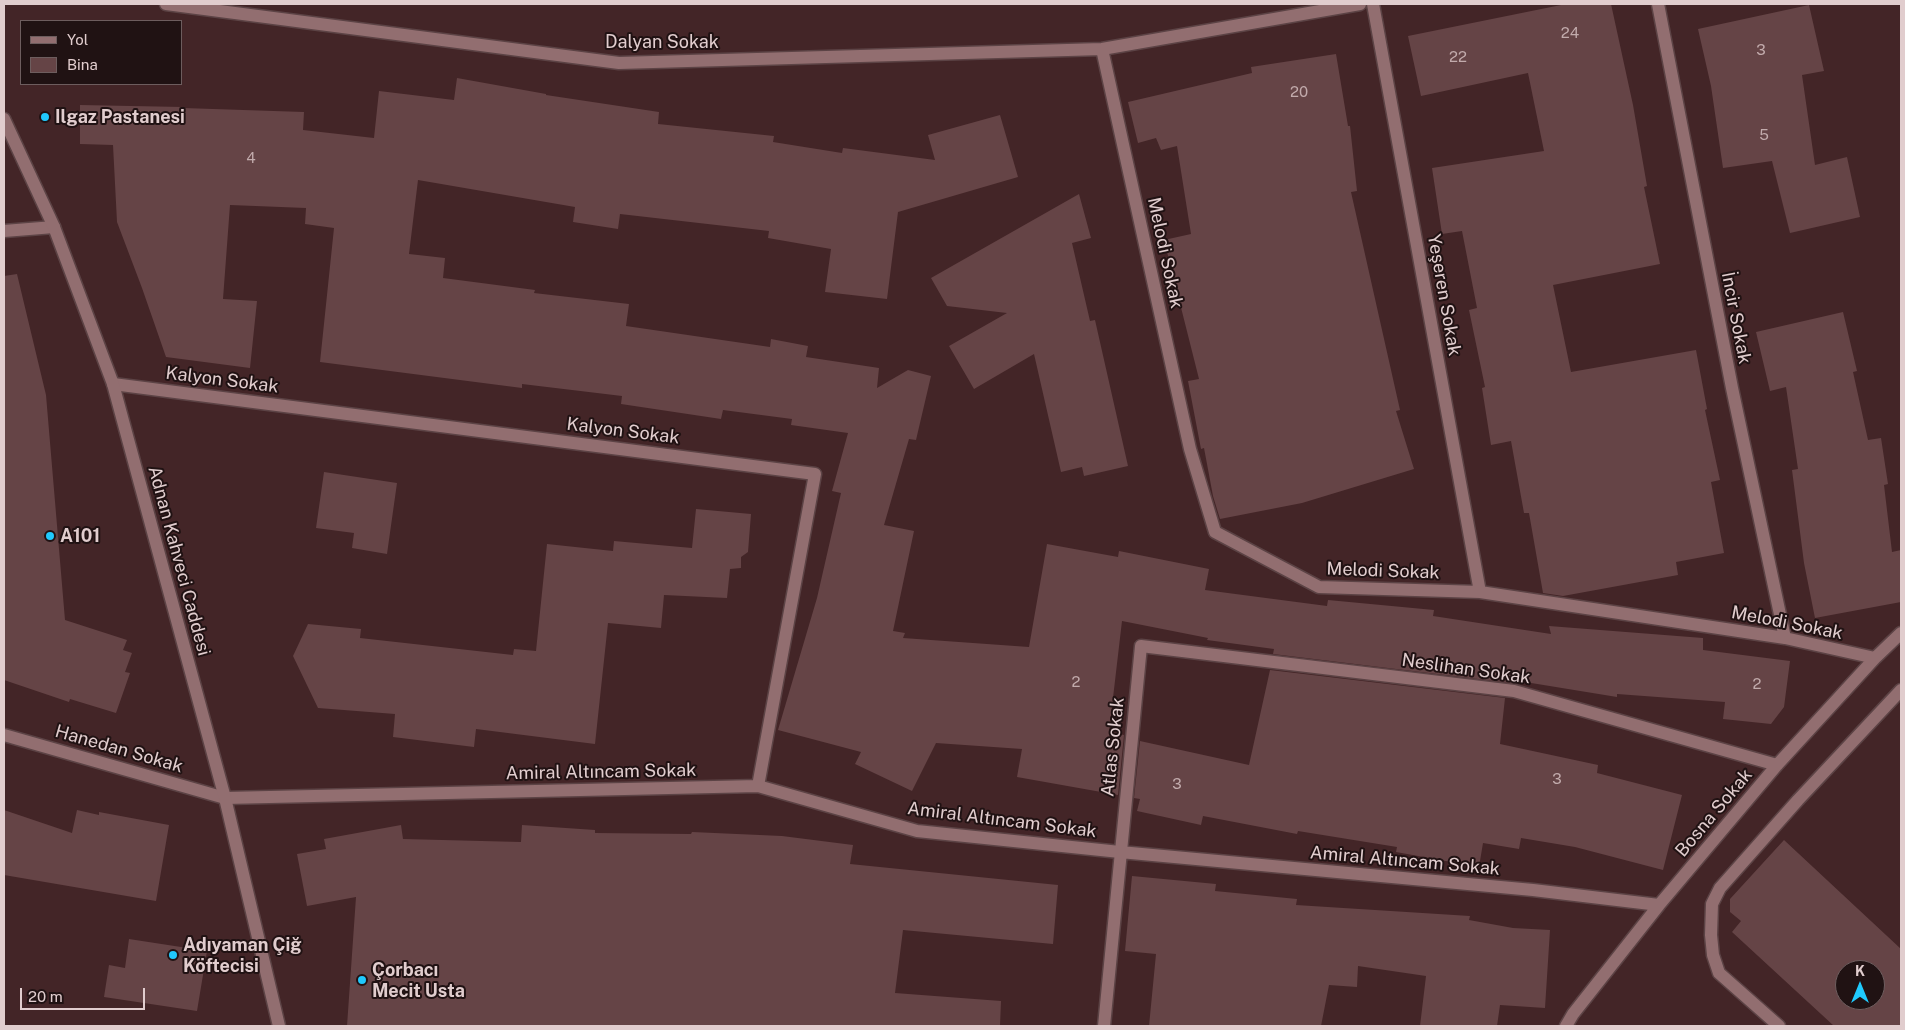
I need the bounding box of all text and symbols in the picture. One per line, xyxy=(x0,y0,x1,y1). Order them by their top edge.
legend xyxy=(20,20,182,85)
house number: 24 xyxy=(1561,24,1579,42)
text: Yol xyxy=(67,31,88,48)
street label: Dalyan Sokak xyxy=(605,31,719,53)
house number: 3 xyxy=(1756,41,1766,59)
house number: 22 xyxy=(1449,48,1467,66)
text: Bina xyxy=(67,56,98,73)
house number: 20 xyxy=(1290,83,1308,101)
place label: Ilgaz Pastanesi xyxy=(55,106,185,128)
marker: Ilgaz Pastanesi xyxy=(39,111,51,123)
house number: 5 xyxy=(1759,126,1769,144)
house number: 4 xyxy=(246,149,256,167)
street label: Melodi Sokak xyxy=(1143,195,1187,311)
street label: Yeşeren Sokak xyxy=(1423,232,1465,358)
street label: İncir Sokak xyxy=(1716,270,1756,366)
street label: Kalyon Sokak xyxy=(164,362,280,398)
street label: Kalyon Sokak xyxy=(565,413,681,449)
street label: Adnan Kahveci Caddesi xyxy=(143,464,215,658)
place label: A101 xyxy=(60,525,100,547)
marker: A101 xyxy=(44,530,56,542)
street label: Melodi Sokak xyxy=(1326,558,1440,584)
street label: Melodi Sokak xyxy=(1729,602,1845,644)
street label: Neslihan Sokak xyxy=(1400,649,1532,689)
house number: 2 xyxy=(1072,673,1080,691)
house number: 2 xyxy=(1753,675,1761,693)
street label: Atlas Sokak xyxy=(1097,696,1129,798)
street label: Hanedan Sokak xyxy=(53,720,185,778)
street label: Amiral Altıncam Sokak xyxy=(506,760,696,784)
street label: Bosna Sokak xyxy=(1671,765,1757,861)
house number: 3 xyxy=(1552,770,1562,788)
house number: 3 xyxy=(1172,775,1182,793)
street label: Amiral Altıncam Sokak xyxy=(906,798,1098,842)
street label: Amiral Altıncam Sokak xyxy=(1309,842,1501,880)
place label: Adıyaman Çiğ Köftecisi xyxy=(183,934,302,976)
marker: Adıyaman Çiğ Köftecisi xyxy=(167,949,179,961)
place label: Çorbacı Mecit Usta xyxy=(372,959,465,1002)
north arrow xyxy=(1835,960,1885,1010)
text: K xyxy=(1855,963,1865,979)
marker: Çorbacı Mecit Usta xyxy=(356,974,368,986)
scale bar xyxy=(22,978,148,1010)
text: 20 m xyxy=(28,988,63,1005)

